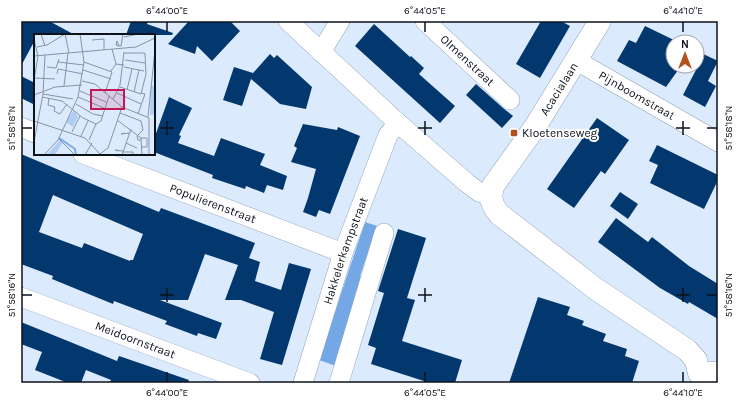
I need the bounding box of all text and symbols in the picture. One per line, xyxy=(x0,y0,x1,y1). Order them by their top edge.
text: 6°44'00"E xyxy=(146,5,188,17)
text: 6°44'05"E xyxy=(404,5,446,17)
text: 6°44'10"E xyxy=(663,5,703,17)
street label: Olmenstraat xyxy=(438,32,498,89)
inset map xyxy=(34,34,155,155)
north arrow xyxy=(665,34,705,74)
text: N xyxy=(681,38,689,51)
street label: Acacialaan xyxy=(537,60,581,118)
street label: Pijnboomstraat xyxy=(596,68,678,123)
text: 51°58'18"N xyxy=(6,106,18,150)
text: 51°58'18"N xyxy=(723,106,735,150)
place label: Kloetenseweg xyxy=(522,126,598,140)
marker: Kloetenseweg xyxy=(509,128,519,138)
street label: Populierenstraat xyxy=(168,181,259,226)
street label: Hakkelerkampstraat xyxy=(321,195,371,306)
text: 51°58'16"N xyxy=(6,273,18,317)
text: 51°58'16"N xyxy=(723,273,735,317)
street label: Meidoornstraat xyxy=(93,318,178,361)
text: 6°44'00"E xyxy=(146,387,188,399)
text: 6°44'05"E xyxy=(404,387,446,399)
text: 6°44'10"E xyxy=(663,387,703,399)

